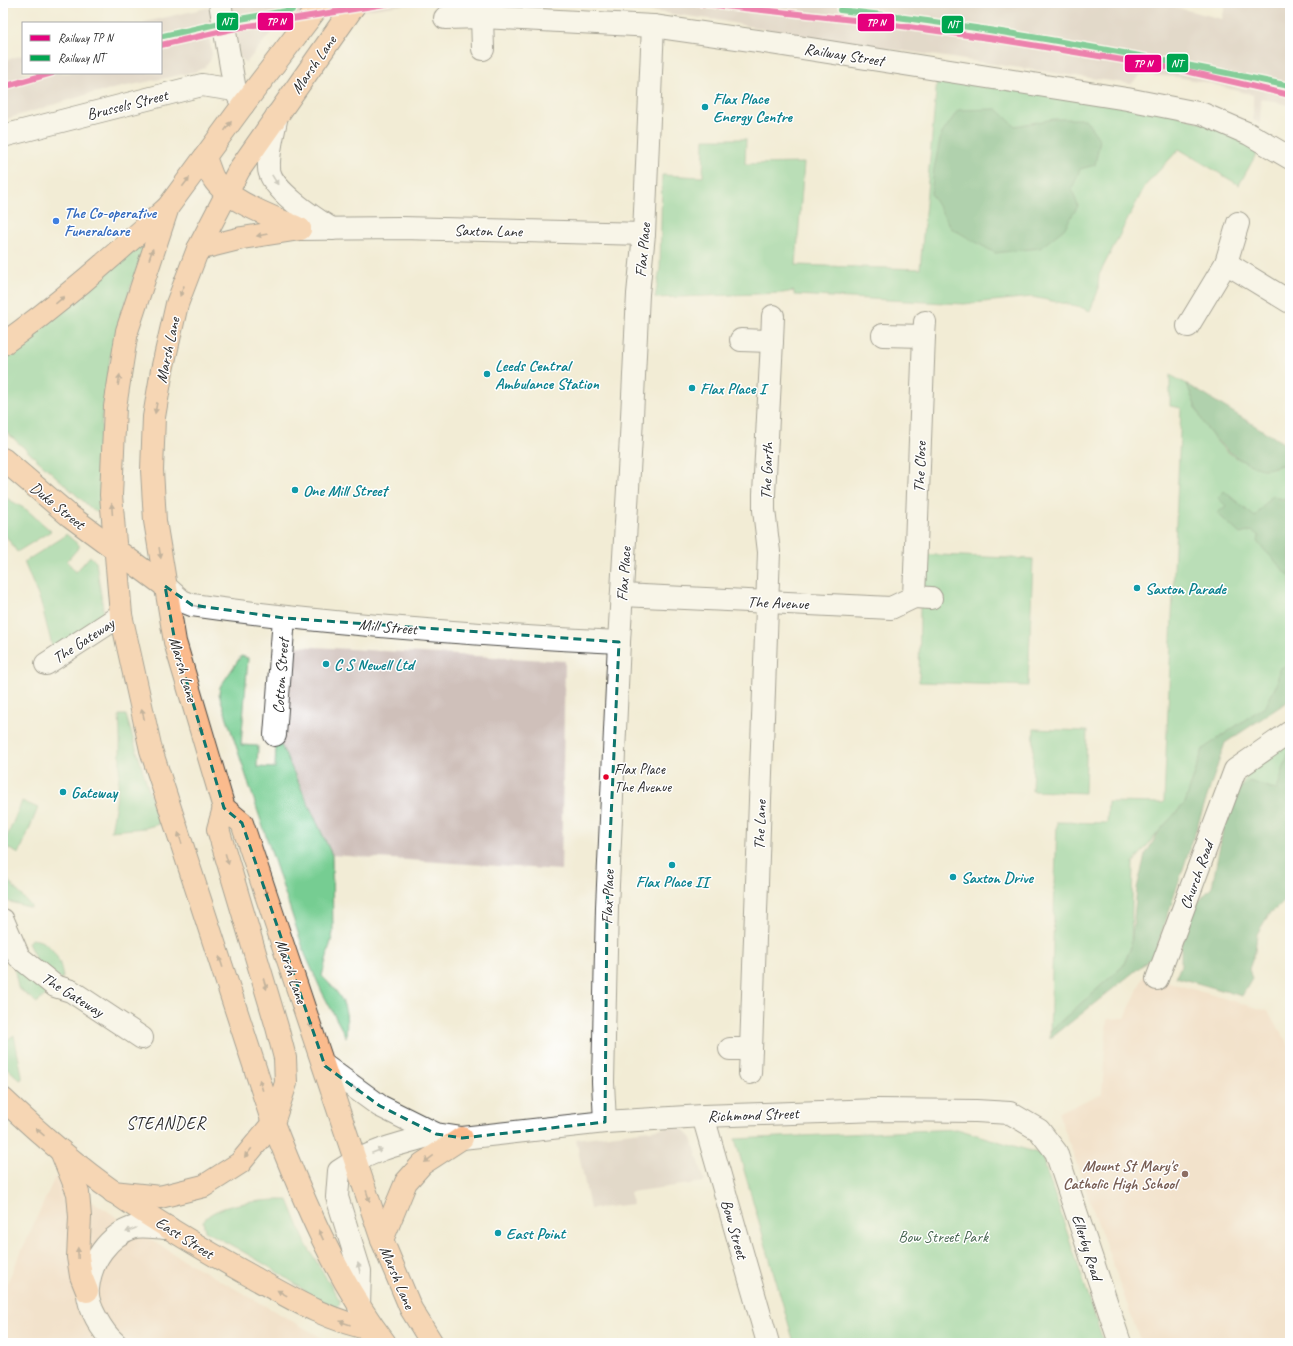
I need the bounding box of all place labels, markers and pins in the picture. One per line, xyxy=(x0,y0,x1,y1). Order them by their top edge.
place label: Flax Place Energy Centre xyxy=(713,89,794,127)
marker: Flax Place Energy Centre xyxy=(700,102,710,112)
place label: The Co-operative Funeralcare xyxy=(64,203,158,241)
marker: The Co-operative Funeralcare xyxy=(51,216,61,226)
place label: Leeds Central Ambulance Station xyxy=(495,356,600,394)
marker: Leeds Central Ambulance Station xyxy=(482,369,492,379)
place label: Flax Place I xyxy=(700,379,769,399)
marker: Flax Place I xyxy=(687,383,697,393)
place label: One Mill Street xyxy=(303,481,390,501)
marker: One Mill Street xyxy=(290,485,300,495)
place label: Saxton Parade xyxy=(1145,579,1227,599)
marker: Saxton Parade xyxy=(1132,583,1142,593)
place label: C S Newell Ltd xyxy=(334,655,416,675)
marker: C S Newell Ltd xyxy=(321,659,331,669)
place label: Flax Place The Avenue xyxy=(614,760,672,797)
marker: Flax Place The Avenue xyxy=(601,772,611,782)
place label: Gateway xyxy=(71,783,119,803)
marker: Gateway xyxy=(58,787,68,797)
marker: Flax Place II xyxy=(667,860,677,870)
place label: Saxton Drive xyxy=(961,868,1034,888)
place label: Flax Place II xyxy=(636,872,712,892)
marker: Saxton Drive xyxy=(948,872,958,882)
place label: Mount St Mary's Catholic High School xyxy=(1063,1156,1180,1194)
marker: Mount St Mary's Catholic High School xyxy=(1180,1169,1190,1179)
place label: East Point xyxy=(506,1224,567,1244)
marker: East Point xyxy=(493,1228,503,1238)

